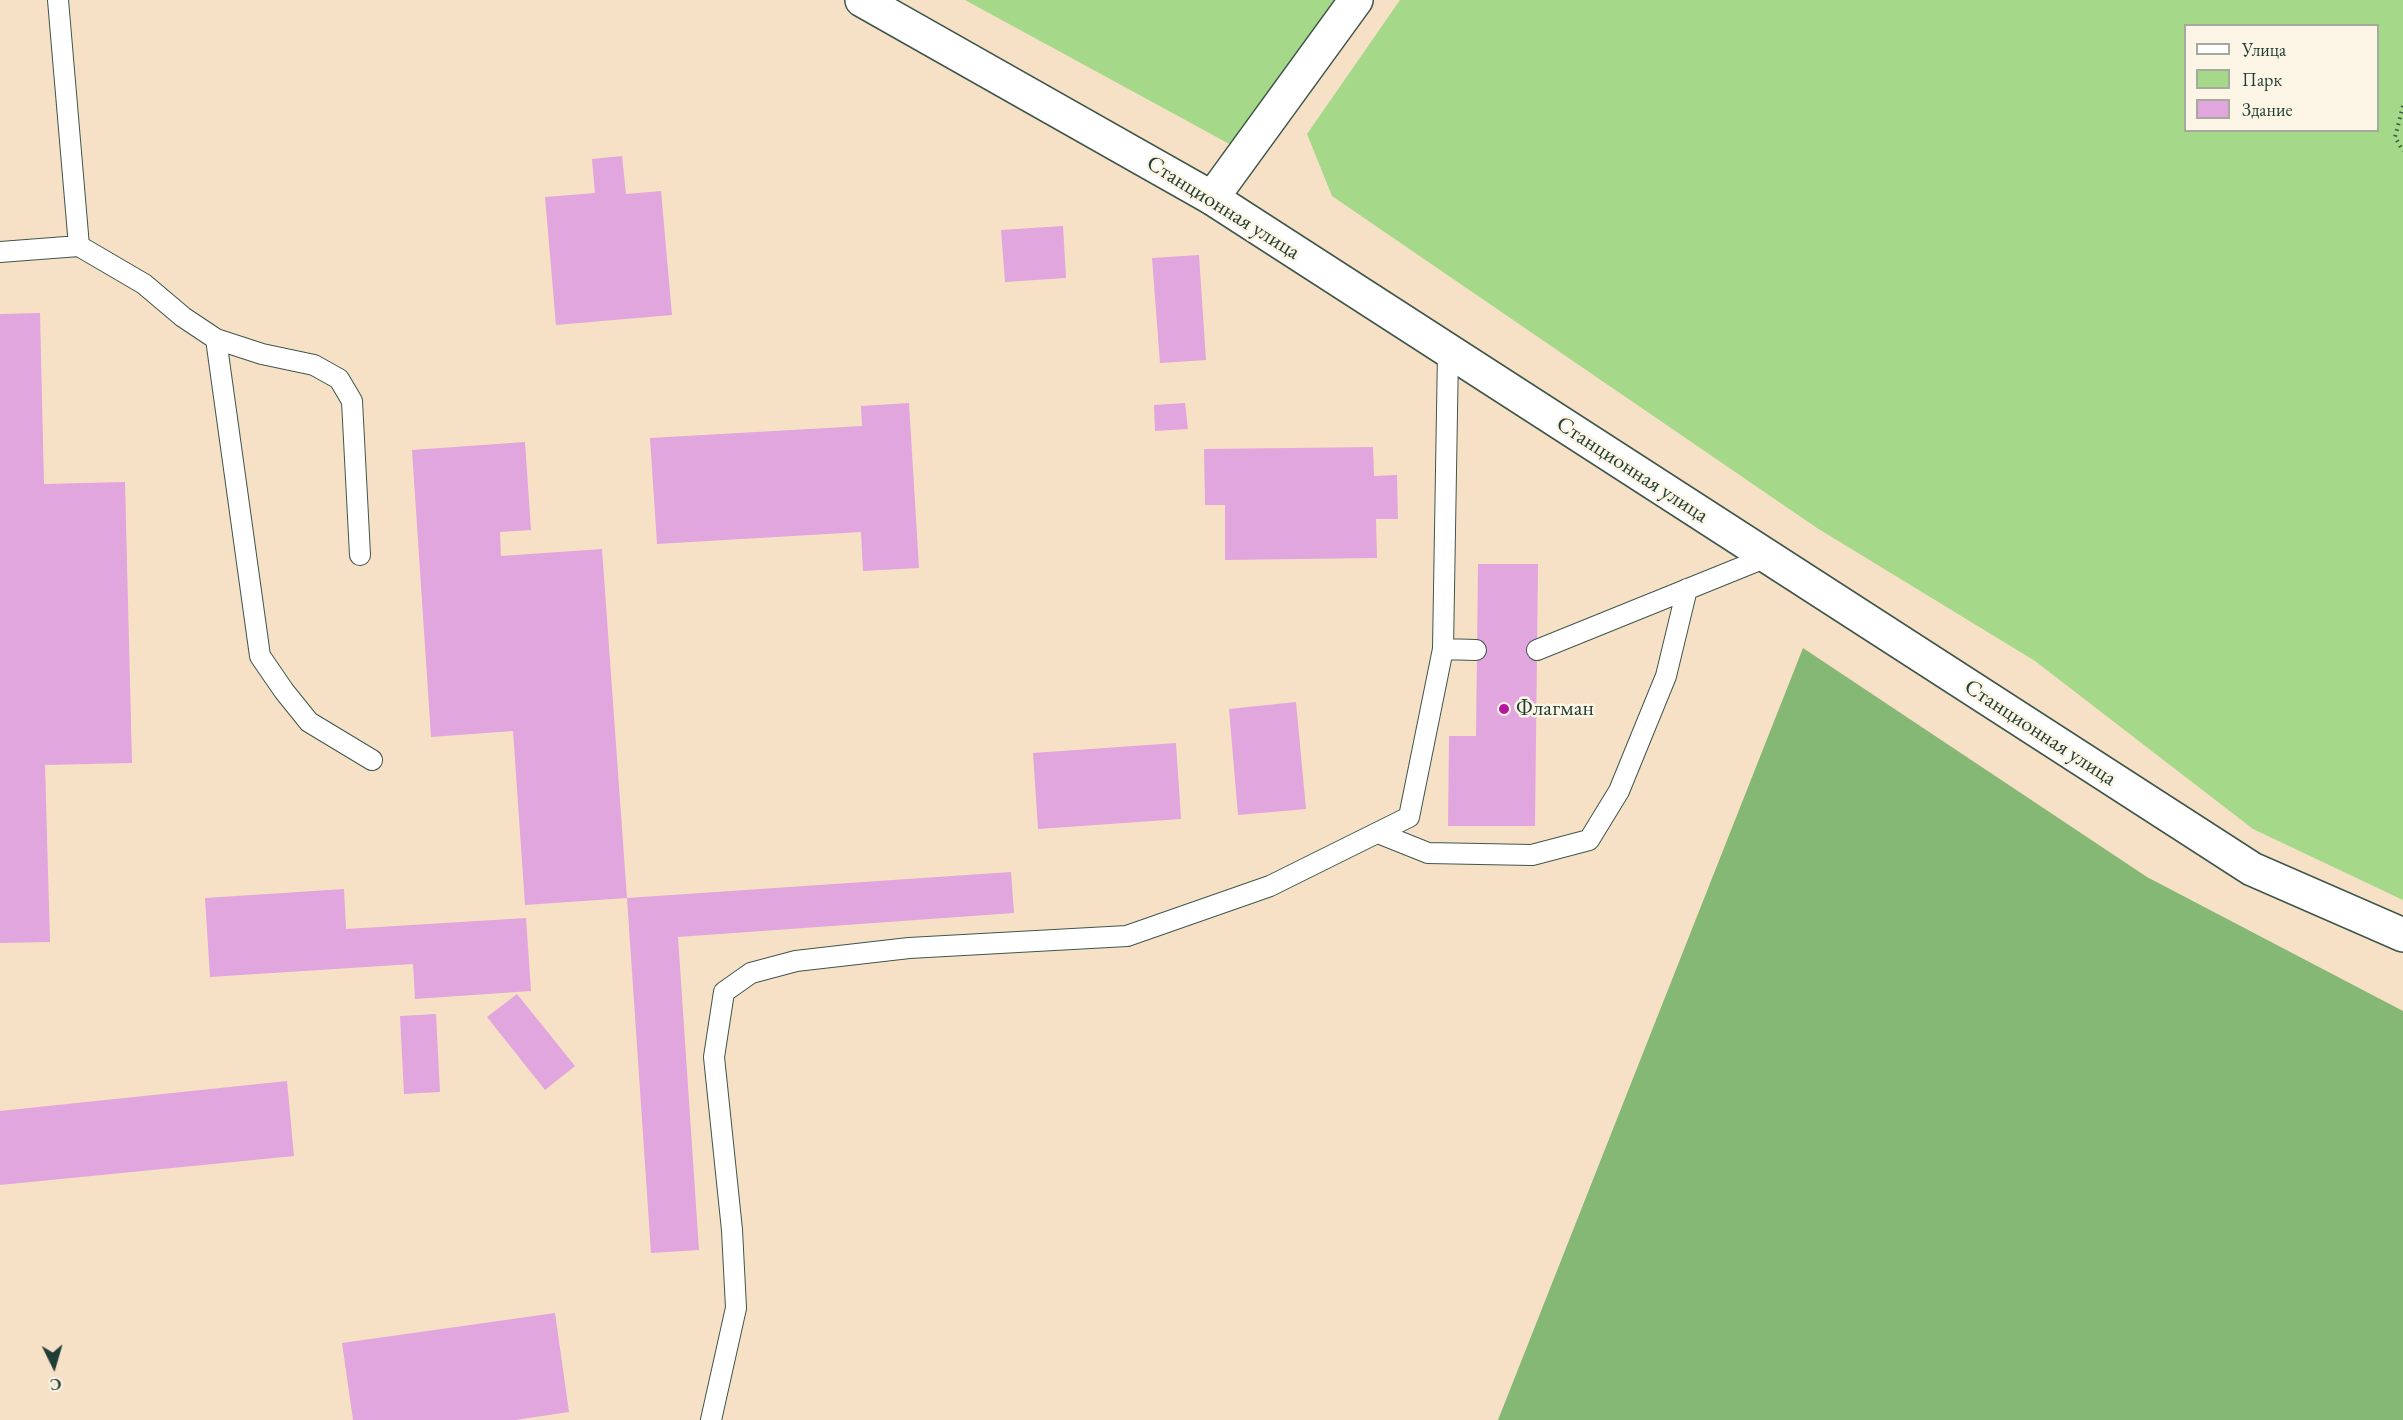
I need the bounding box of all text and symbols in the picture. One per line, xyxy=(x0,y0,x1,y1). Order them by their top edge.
legend xyxy=(2184,24,2379,132)
text: Улица xyxy=(2242,38,2286,61)
text: Парк xyxy=(2242,68,2282,91)
text: Здание xyxy=(2242,98,2292,121)
street label: Станционная улица xyxy=(1141,150,1305,266)
street label: Станционная улица xyxy=(1551,411,1713,529)
street label: Станционная улица xyxy=(1959,674,2121,792)
place label: Флагман xyxy=(1516,696,1594,722)
marker: Флагман xyxy=(1497,702,1511,716)
north arrow xyxy=(24,1336,84,1396)
text: С xyxy=(49,1373,62,1395)

